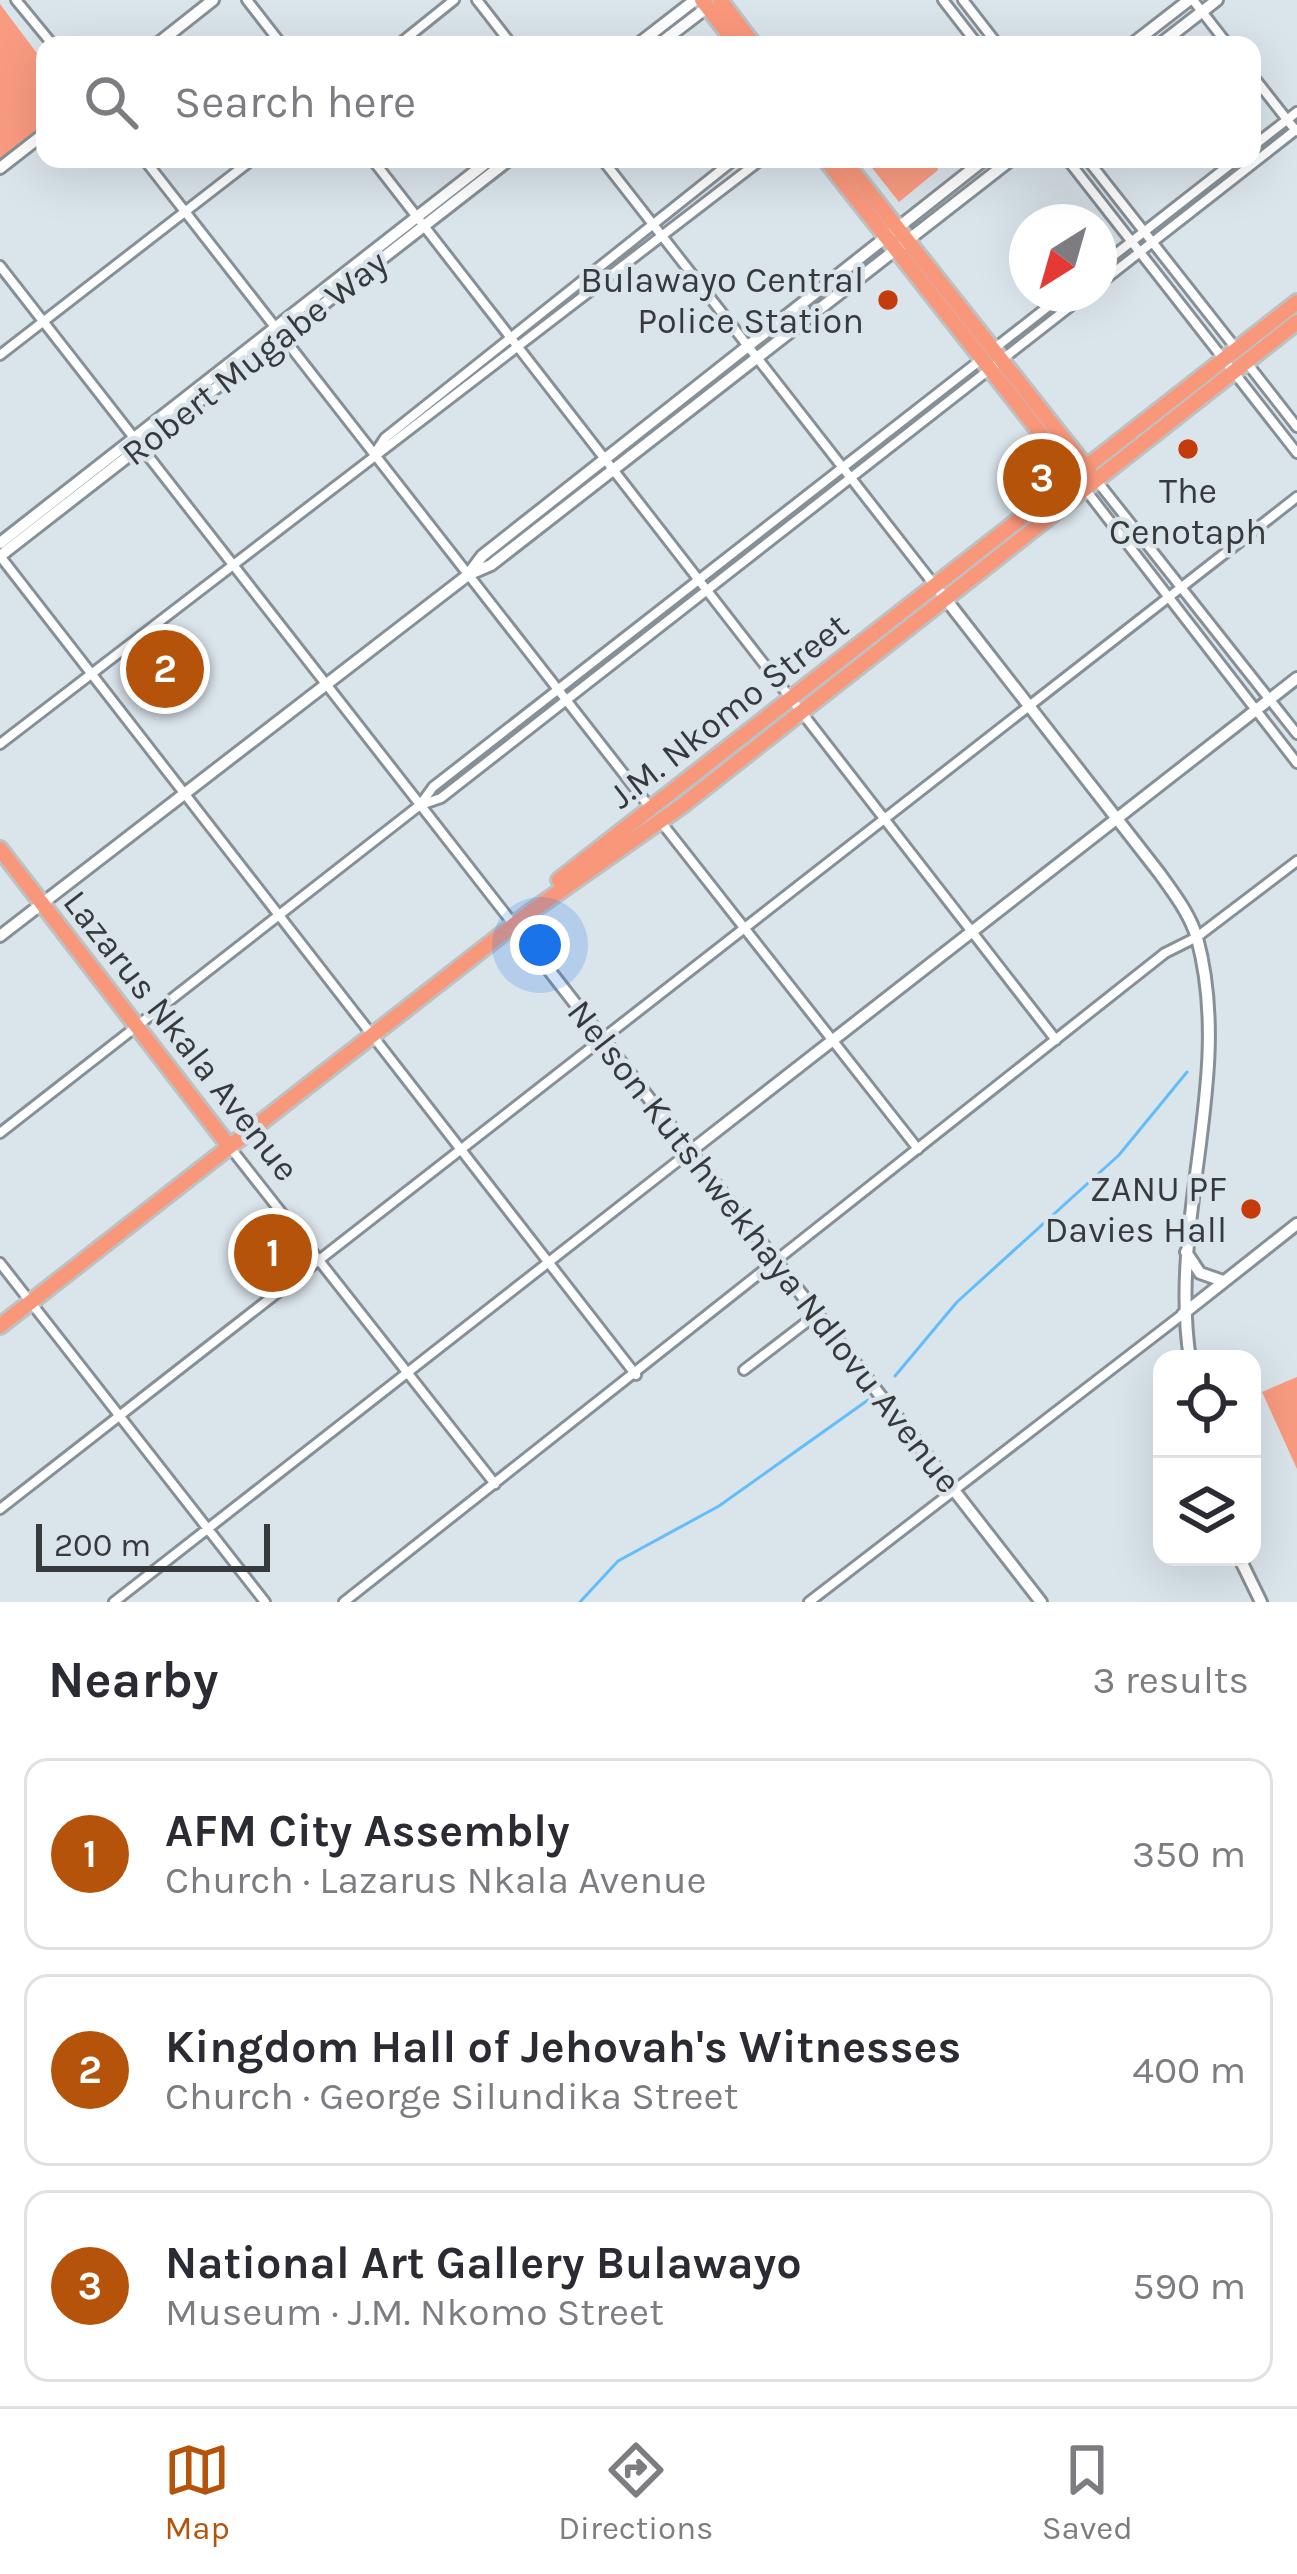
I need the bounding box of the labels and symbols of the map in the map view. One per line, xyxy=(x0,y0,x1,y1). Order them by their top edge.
north arrow xyxy=(1009,204,1117,312)
street label: Robert Mugabe Way xyxy=(114,241,396,474)
place label: Bulawayo Central Police Station xyxy=(580,259,864,342)
marker: Bulawayo Central Police Station xyxy=(875,287,901,313)
pin: 3 xyxy=(1003,433,1081,523)
marker: The Cenotaph xyxy=(1175,436,1201,462)
place label: The Cenotaph xyxy=(1109,470,1267,553)
street label: J.M. Nkomo Street xyxy=(601,604,856,817)
pin: 2 xyxy=(126,624,204,714)
street label: Lazarus Nkala Avenue xyxy=(55,882,308,1189)
your location xyxy=(510,915,570,975)
street label: Nelson Kutshwekhaya Ndlovu Avenue xyxy=(559,992,970,1501)
place label: ZANU PF Davies Hall xyxy=(1045,1168,1227,1251)
marker: ZANU PF Davies Hall xyxy=(1238,1196,1264,1222)
pin: 1 xyxy=(234,1208,312,1298)
scale bar xyxy=(36,1518,270,1571)

